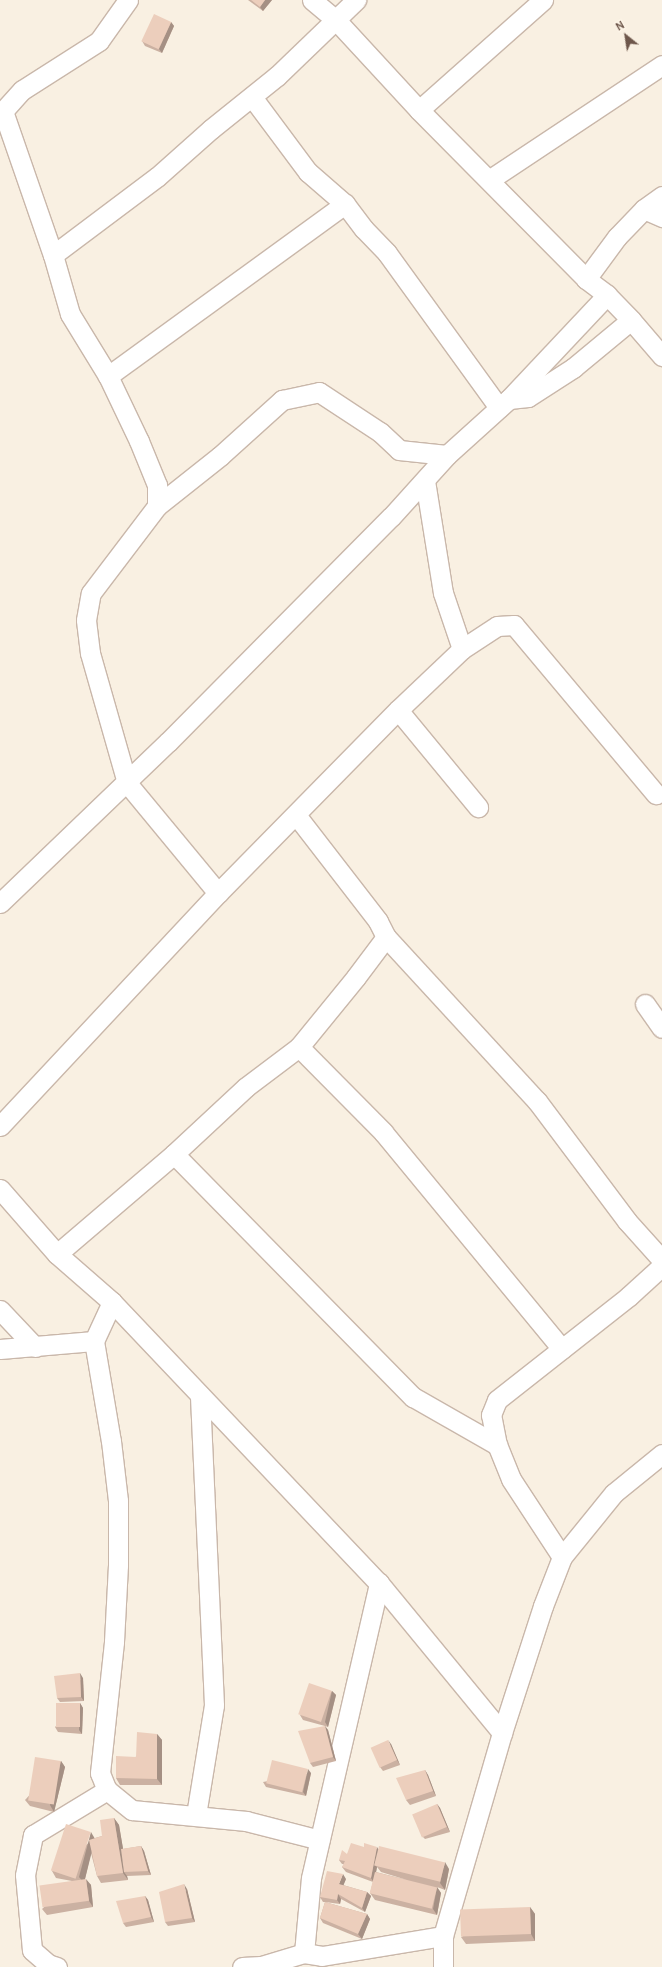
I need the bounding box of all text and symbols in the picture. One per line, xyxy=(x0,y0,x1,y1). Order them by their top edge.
north arrow xyxy=(606,16,646,56)
text: N xyxy=(613,18,627,34)

